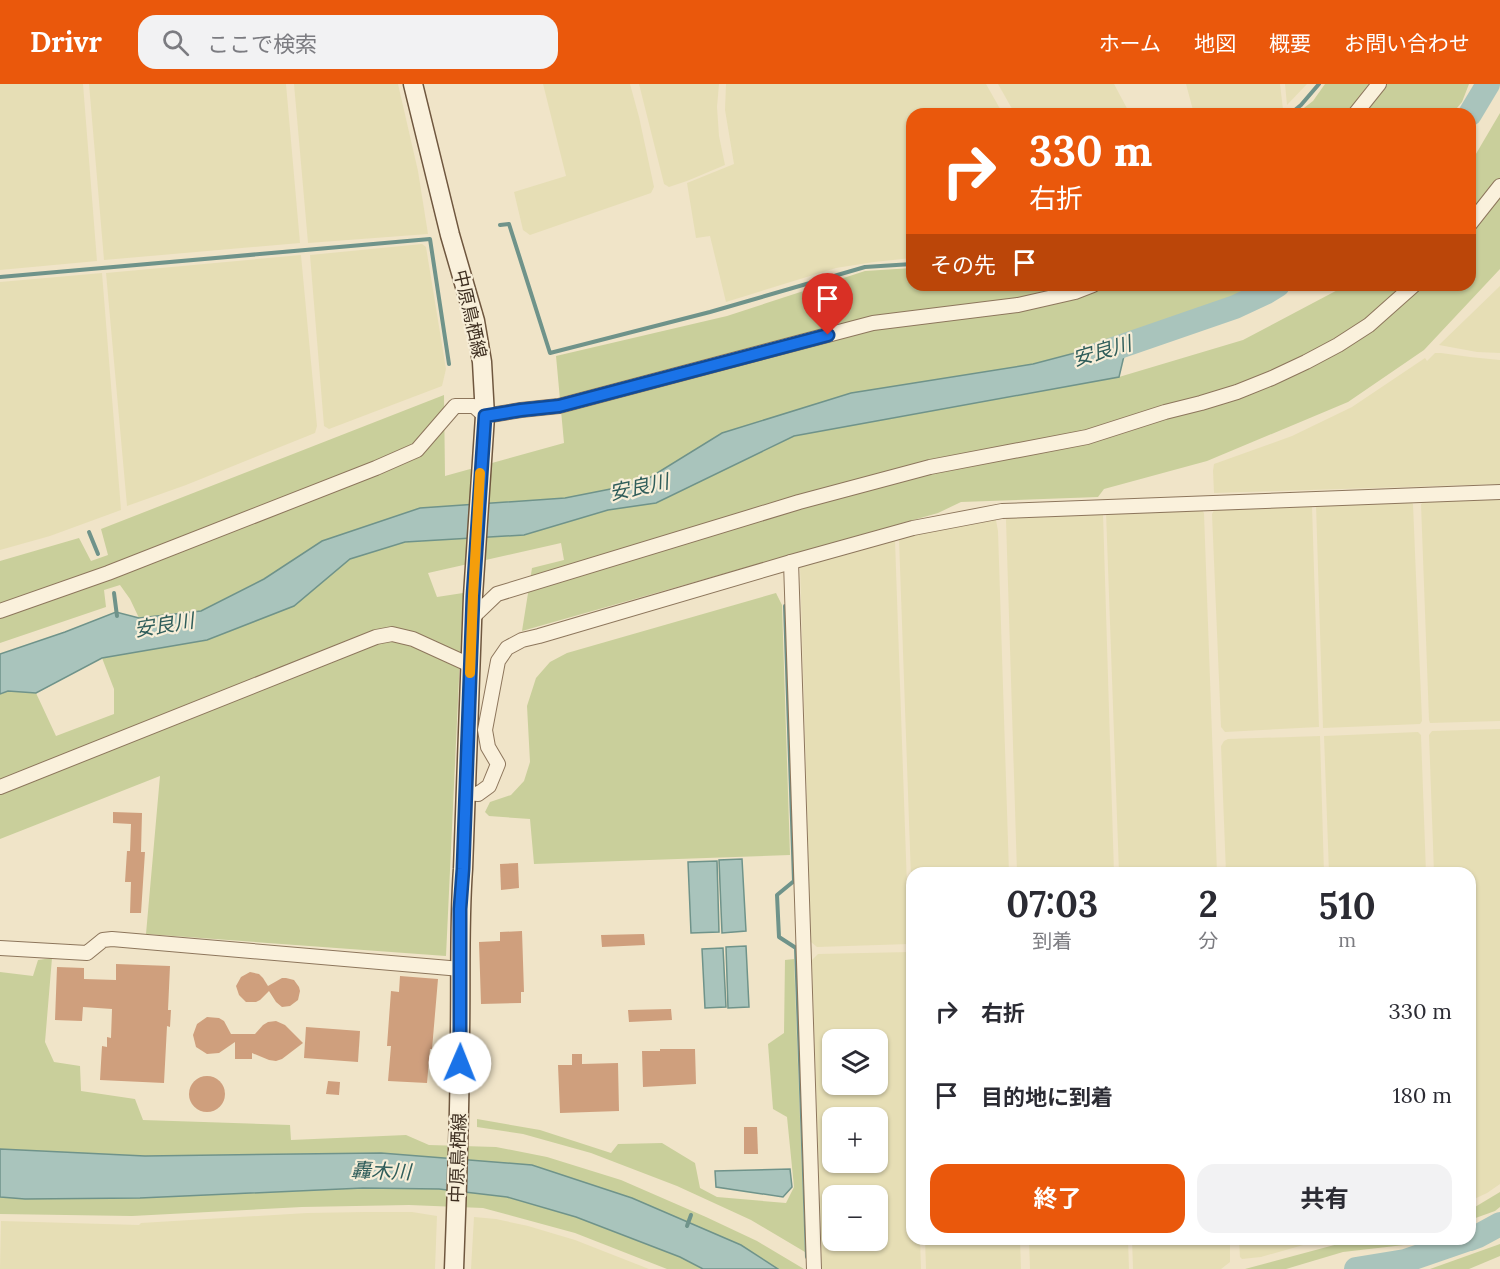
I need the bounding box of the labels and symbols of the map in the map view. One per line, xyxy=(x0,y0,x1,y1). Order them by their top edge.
street label: 中原鳥栖線 xyxy=(449,267,492,360)
pin xyxy=(802,273,853,335)
water label: 安良川 xyxy=(1070,330,1136,371)
water label: 安良川 xyxy=(607,468,673,505)
water label: 安良川 xyxy=(132,607,197,642)
position arrow xyxy=(428,1031,492,1095)
street label: 中原鳥栖線 xyxy=(444,1113,471,1203)
water label: 轟木川 xyxy=(351,1157,413,1184)

